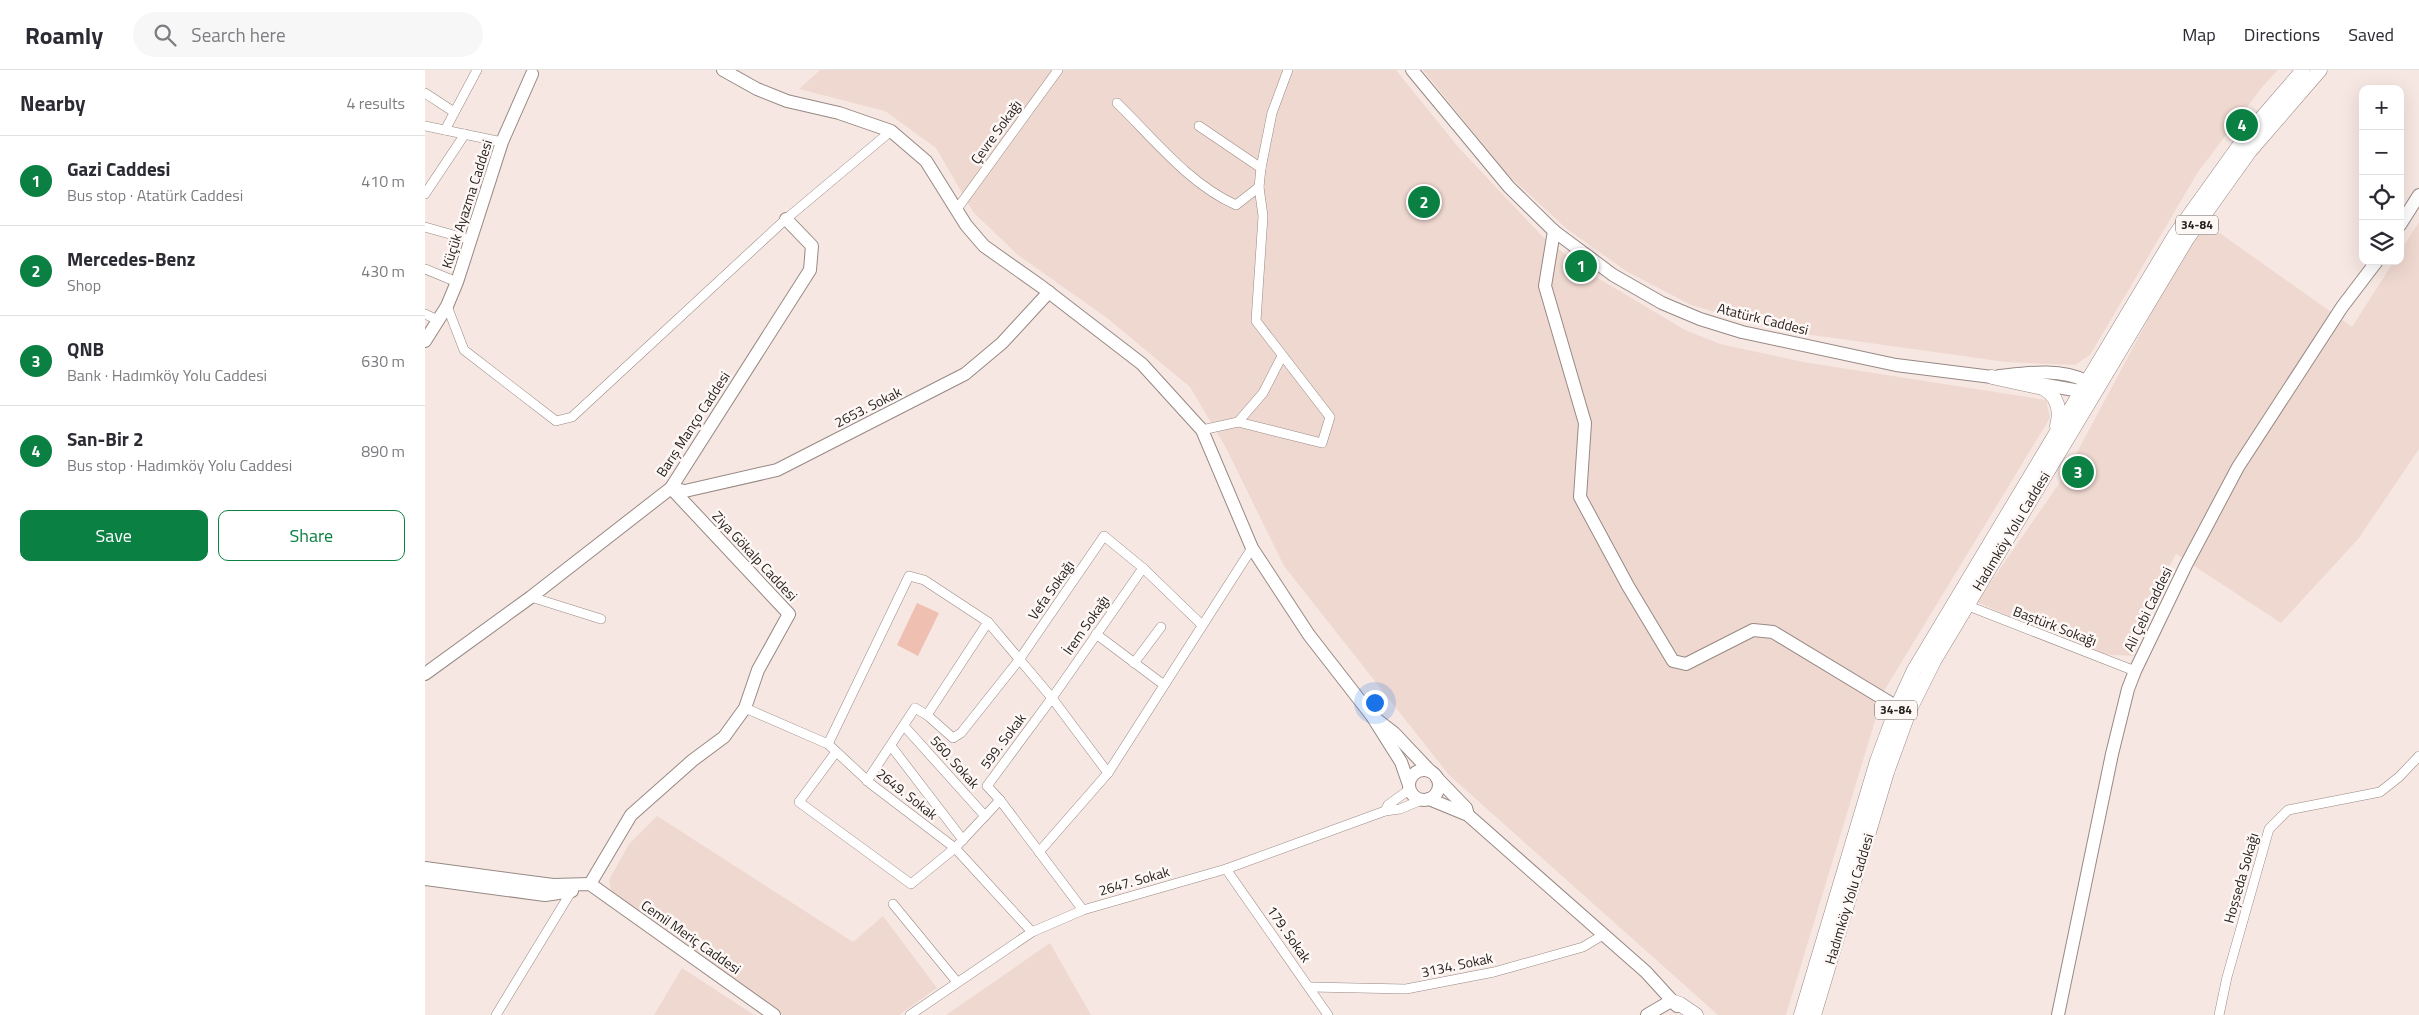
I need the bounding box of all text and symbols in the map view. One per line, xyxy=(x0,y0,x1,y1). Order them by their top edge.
search box xyxy=(133,12,483,57)
text: Roamly xyxy=(25,17,103,53)
text: Search here xyxy=(191,20,286,49)
icon: search xyxy=(151,21,179,49)
text: Map xyxy=(2182,21,2216,48)
text: Directions xyxy=(2244,21,2320,48)
text: Saved xyxy=(2348,21,2394,48)
map controls xyxy=(2359,85,2404,265)
button: + xyxy=(2359,85,2404,130)
text: Nearby xyxy=(20,87,85,119)
text: 4 results xyxy=(346,91,405,115)
street label: Çevre Sokağı xyxy=(965,95,1026,168)
pin: 4 xyxy=(2226,106,2258,144)
button: − xyxy=(2359,130,2404,175)
street label: Küçük Ayazma Caddesi xyxy=(436,137,497,271)
text: Gazi Caddesi xyxy=(67,154,170,183)
text: 1 xyxy=(32,169,40,193)
text: 410 m xyxy=(361,169,405,193)
button: locate xyxy=(2359,175,2404,220)
text: Bus stop · Atatürk Caddesi xyxy=(67,183,243,207)
pin: 2 xyxy=(1408,183,1440,221)
road number: 34-84 xyxy=(2176,216,2218,234)
button: layers xyxy=(2359,220,2404,265)
text: Mercedes-Benz xyxy=(67,244,195,273)
pin: 1 xyxy=(1565,247,1597,285)
text: 2 xyxy=(32,259,40,283)
text: 430 m xyxy=(361,259,405,283)
text: Shop xyxy=(67,273,101,297)
street label: Atatürk Caddesi xyxy=(1715,297,1811,340)
text: QNB xyxy=(67,334,104,363)
text: 3 xyxy=(32,349,40,373)
text: 630 m xyxy=(361,349,405,373)
text: Bank · Hadımköy Yolu Caddesi xyxy=(67,363,267,387)
street label: Barış Manço Caddesi xyxy=(651,367,735,481)
street label: 2653. Sokak xyxy=(831,381,905,432)
text: San-Bir 2 xyxy=(67,424,144,453)
text: 4 xyxy=(32,439,40,463)
text: 890 m xyxy=(361,439,405,463)
text: Bus stop · Hadımköy Yolu Caddesi xyxy=(67,453,292,477)
pin: 3 xyxy=(2062,453,2094,491)
street label: Hadımköy Yolu Caddesi xyxy=(1967,467,2055,594)
street label: Ziya Gökalp Caddesi xyxy=(708,506,803,606)
button: Save xyxy=(20,510,208,561)
button: Share xyxy=(218,510,405,561)
street label: Vefa Sokağı xyxy=(1022,556,1079,624)
street label: Ali Çebi Caddesi xyxy=(2118,563,2177,655)
street label: İrem Sokağı xyxy=(1057,590,1114,659)
street label: Baştürk Sokağı xyxy=(2010,600,2100,651)
your location xyxy=(1362,690,1388,716)
road number: 34-84 xyxy=(1875,700,1917,720)
street label: 599. Sokak xyxy=(975,708,1031,773)
street label: 560. Sokak xyxy=(926,730,985,793)
street label: 2649. Sokak xyxy=(872,763,943,824)
street label: Hoşseda Sokağı xyxy=(2218,830,2263,926)
street label: Hadımköy Yolu Caddesi xyxy=(1819,831,1878,967)
street label: 2647. Sokak xyxy=(1096,860,1172,901)
street label: Cemil Meriç Caddesi xyxy=(637,894,745,979)
street label: 179. Sokak xyxy=(1262,901,1317,967)
street label: 3134. Sokak xyxy=(1419,947,1495,982)

